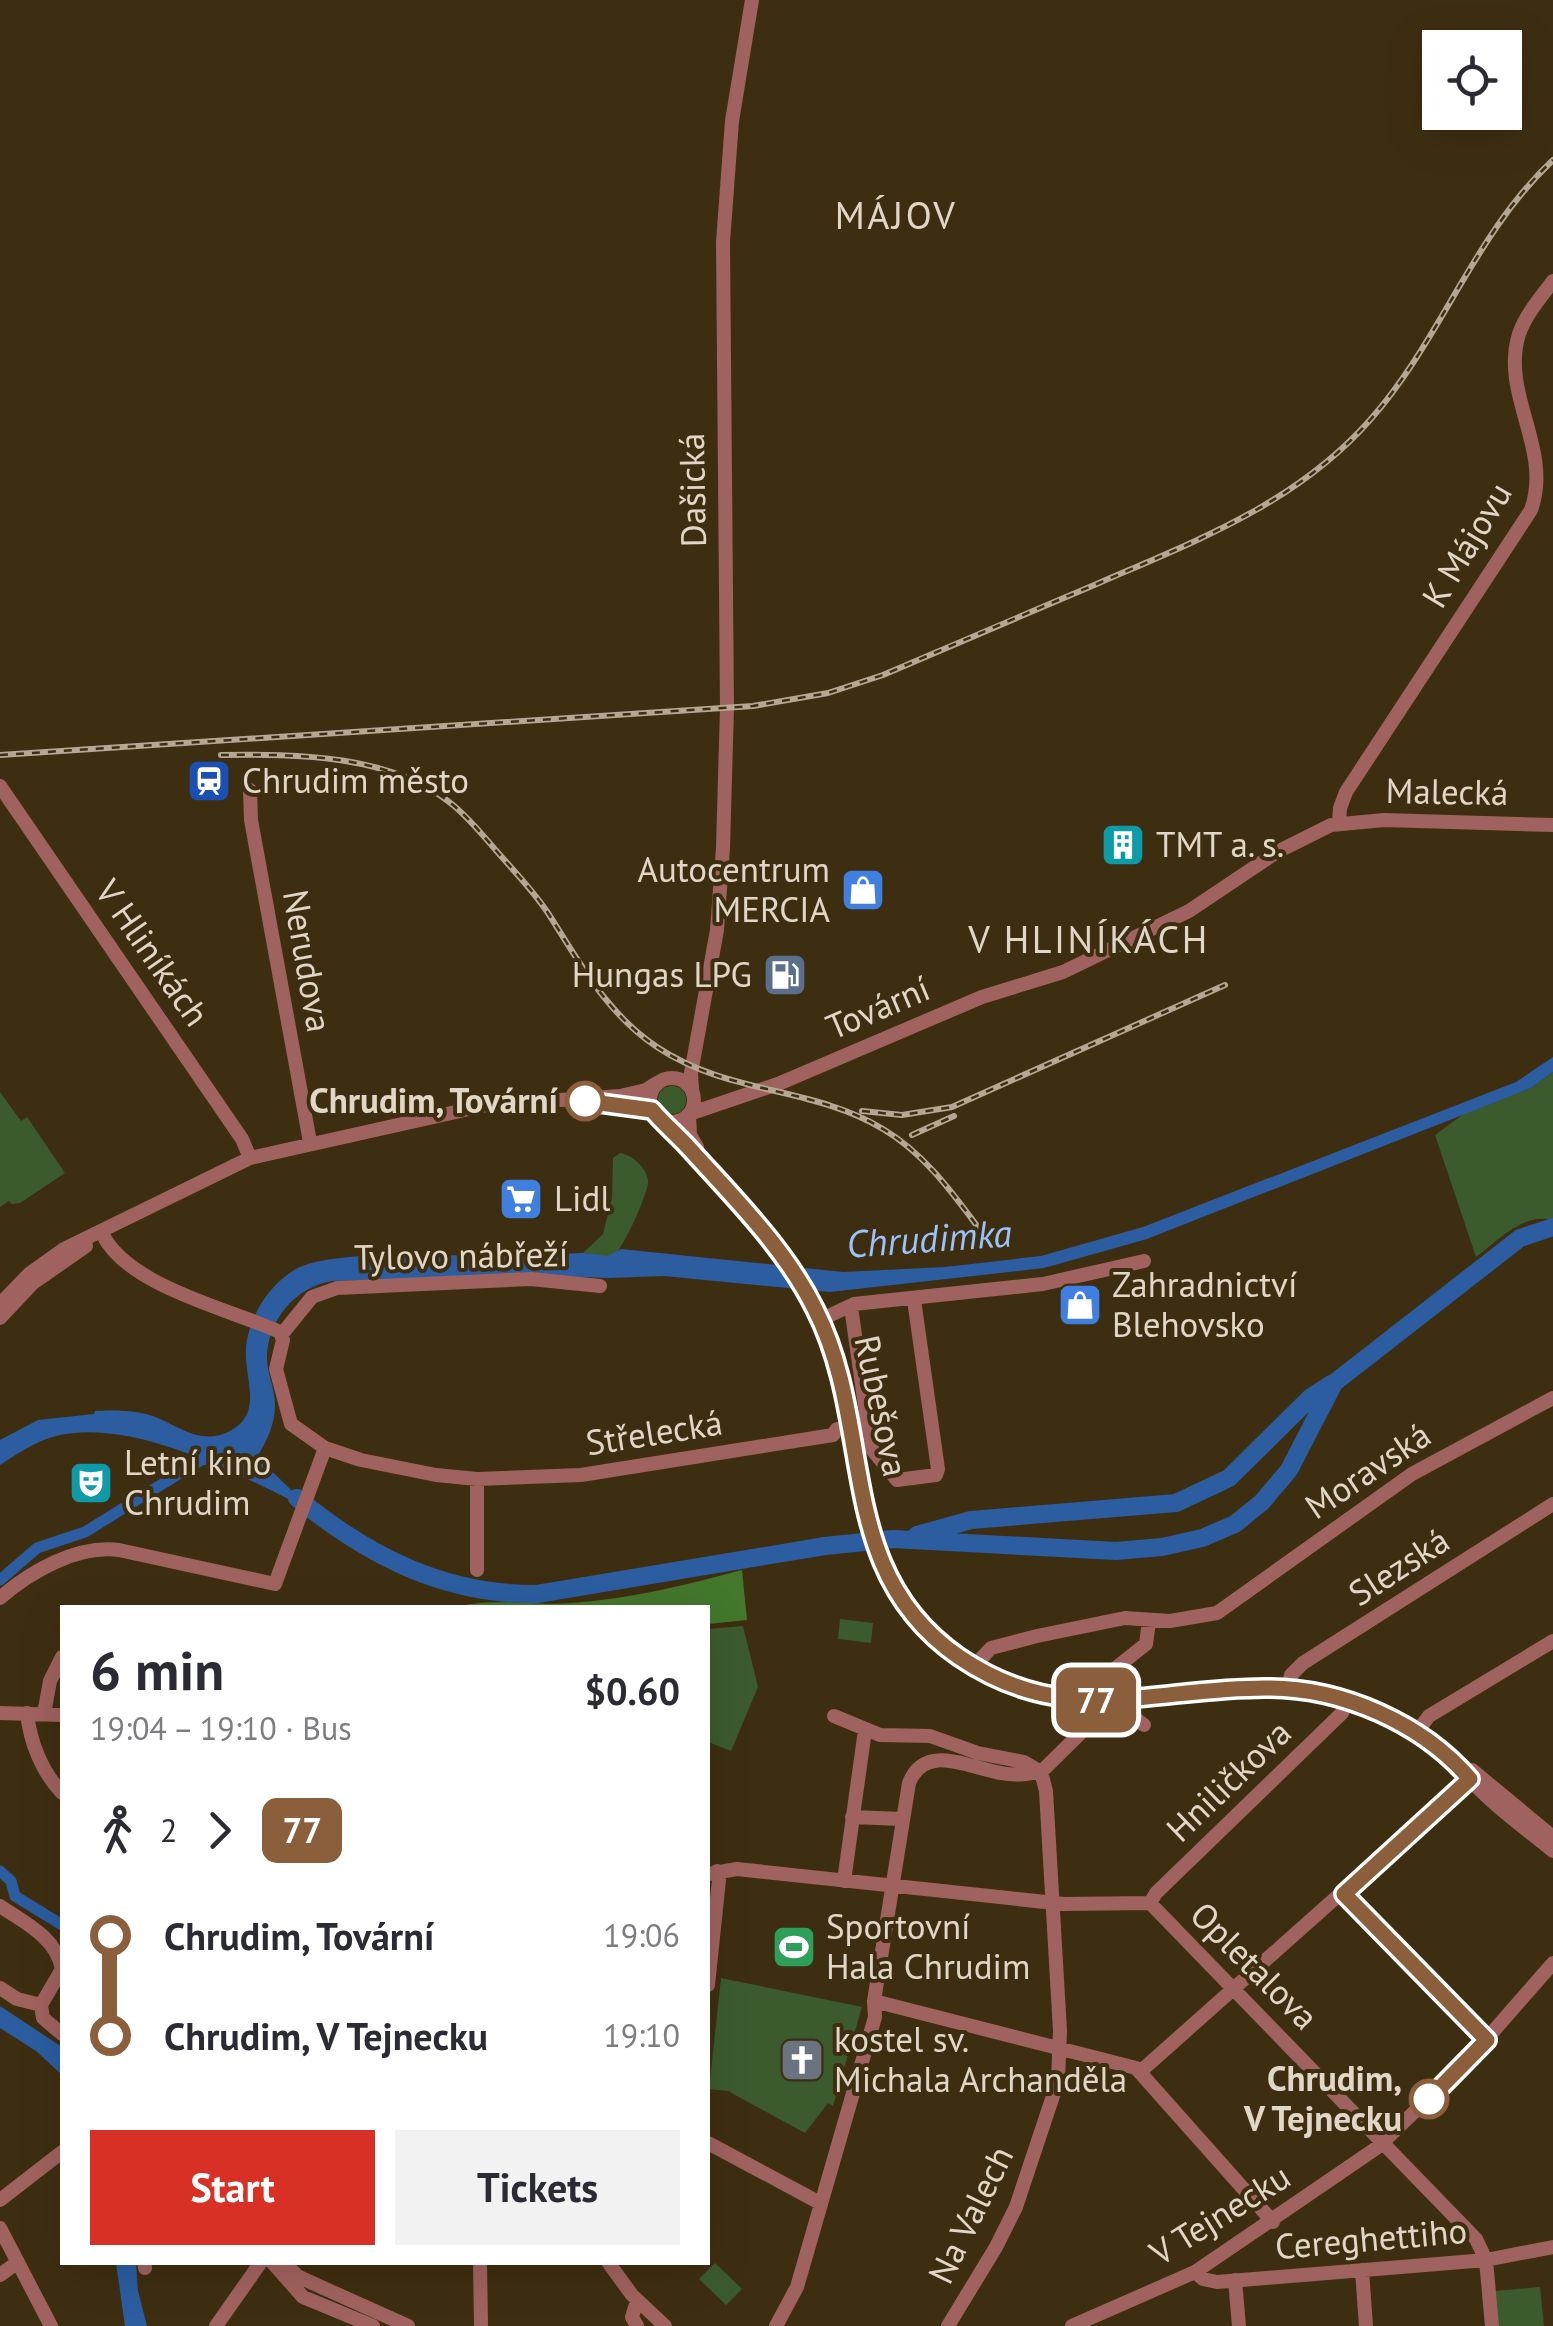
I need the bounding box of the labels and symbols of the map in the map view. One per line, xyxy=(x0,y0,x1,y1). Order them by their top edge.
district label: MÁJOV xyxy=(835,190,957,239)
street label: Dašická xyxy=(668,432,716,548)
street label: K Májovu xyxy=(1411,473,1521,616)
place label: Chrudim město xyxy=(242,757,469,803)
station icon: Chrudim město xyxy=(186,758,232,804)
street label: Malecká xyxy=(1385,767,1509,815)
place label: TMT a. s. xyxy=(1156,821,1284,867)
building icon: TMT a. s. xyxy=(1100,822,1146,868)
place label: Autocentrum MERCIA xyxy=(637,846,831,932)
shop icon: Autocentrum MERCIA xyxy=(840,867,886,913)
street label: V Hliníkách xyxy=(85,869,220,1035)
street label: Nerudova xyxy=(273,886,343,1035)
district label: V HLINÍKÁCH xyxy=(967,914,1210,963)
place label: Hungas LPG xyxy=(572,951,752,997)
fuel station icon: Hungas LPG xyxy=(762,952,808,998)
street label: Tovární xyxy=(819,965,936,1049)
place label: Chrudim, Tovární xyxy=(309,1077,558,1123)
marker: Chrudim, Tovární xyxy=(566,1082,604,1120)
place label: Lidl xyxy=(554,1175,611,1221)
supermarket icon: Lidl xyxy=(498,1176,544,1222)
water label: Chrudimka xyxy=(845,1207,1014,1268)
street label: Tylovo nábřeží xyxy=(354,1230,568,1280)
place label: Zahradnictví Blehovsko xyxy=(1112,1261,1297,1347)
shop icon: Zahradnictví Blehovsko xyxy=(1057,1282,1103,1328)
street label: Rubešova xyxy=(845,1331,919,1481)
street label: Střelecká xyxy=(582,1399,725,1465)
street label: Moravská xyxy=(1296,1412,1439,1529)
place label: Letní kino Chrudim xyxy=(124,1439,272,1525)
theatre icon: Letní kino Chrudim xyxy=(68,1460,114,1506)
street label: Slezská xyxy=(1340,1517,1457,1616)
line badge: 77 xyxy=(1051,1668,1141,1732)
street label: Hniličkova xyxy=(1156,1709,1301,1851)
street label: Opletalova xyxy=(1181,1891,1329,2039)
place label: Sportovní Hala Chrudim xyxy=(826,1903,1030,1989)
sports icon: Sportovní Hala Chrudim xyxy=(771,1924,817,1970)
place label: kostel sv. Michala Archanděla xyxy=(834,2016,1127,2102)
church icon: kostel sv. Michala Archanděla xyxy=(779,2037,825,2083)
place label: Chrudim, V Tejnecku xyxy=(1243,2055,1402,2141)
marker: Chrudim, V Tejnecku xyxy=(1410,2080,1448,2118)
street label: Na Valech xyxy=(917,2138,1023,2291)
street label: V Tejnecku xyxy=(1140,2153,1298,2276)
street label: Cereghettiho xyxy=(1273,2207,1469,2269)

